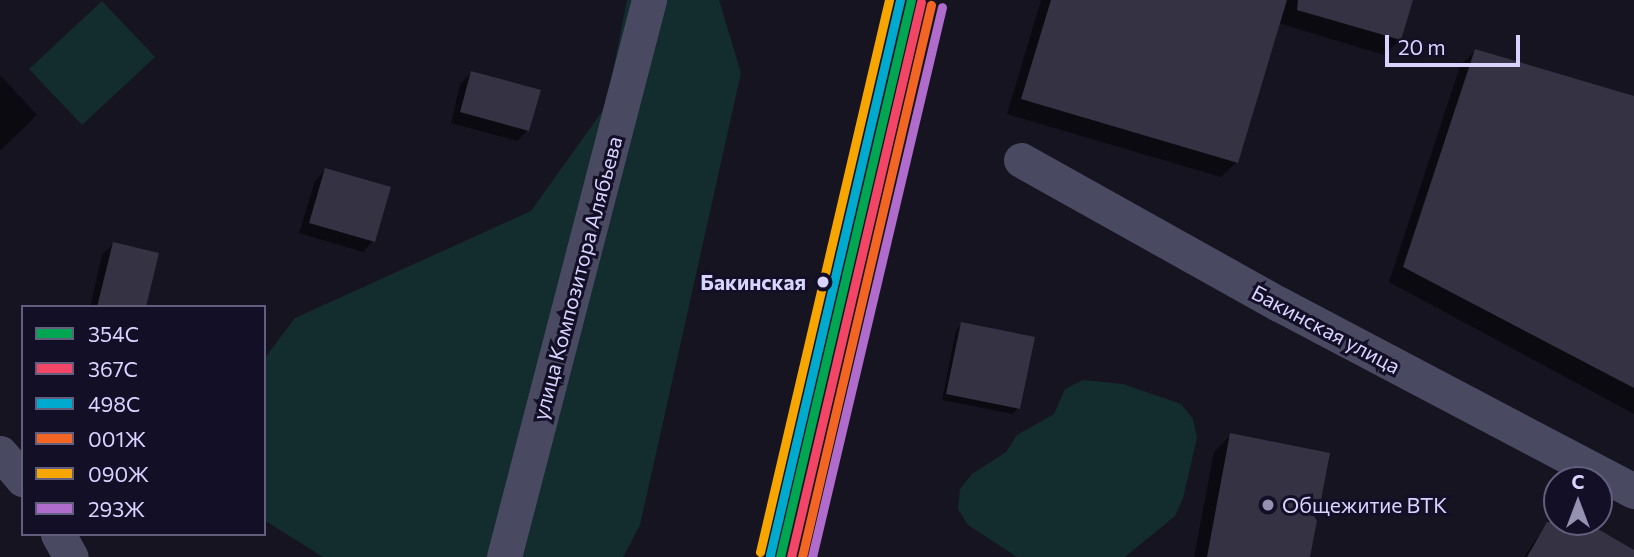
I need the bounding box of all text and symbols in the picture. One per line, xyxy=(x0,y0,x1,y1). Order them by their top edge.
scale bar xyxy=(1389,21,1524,65)
text: 20 m xyxy=(1398,34,1446,59)
street label: улица Композитора Алябьева xyxy=(527,133,627,423)
place label: Бакинская xyxy=(700,269,806,295)
marker: Бакинская xyxy=(812,271,834,293)
street label: Бакинская улица xyxy=(1248,279,1404,379)
legend xyxy=(21,305,266,536)
text: 354С xyxy=(88,321,139,346)
text: 367С xyxy=(88,356,138,381)
text: 498С xyxy=(88,391,140,416)
text: 001Ж xyxy=(88,426,146,451)
text: 090Ж xyxy=(88,461,149,486)
north arrow xyxy=(1543,466,1613,536)
text: С xyxy=(1572,470,1585,493)
place label: Общежитие ВТК xyxy=(1282,492,1447,518)
text: 293Ж xyxy=(88,496,145,521)
marker: Общежитие ВТК xyxy=(1260,497,1276,513)

